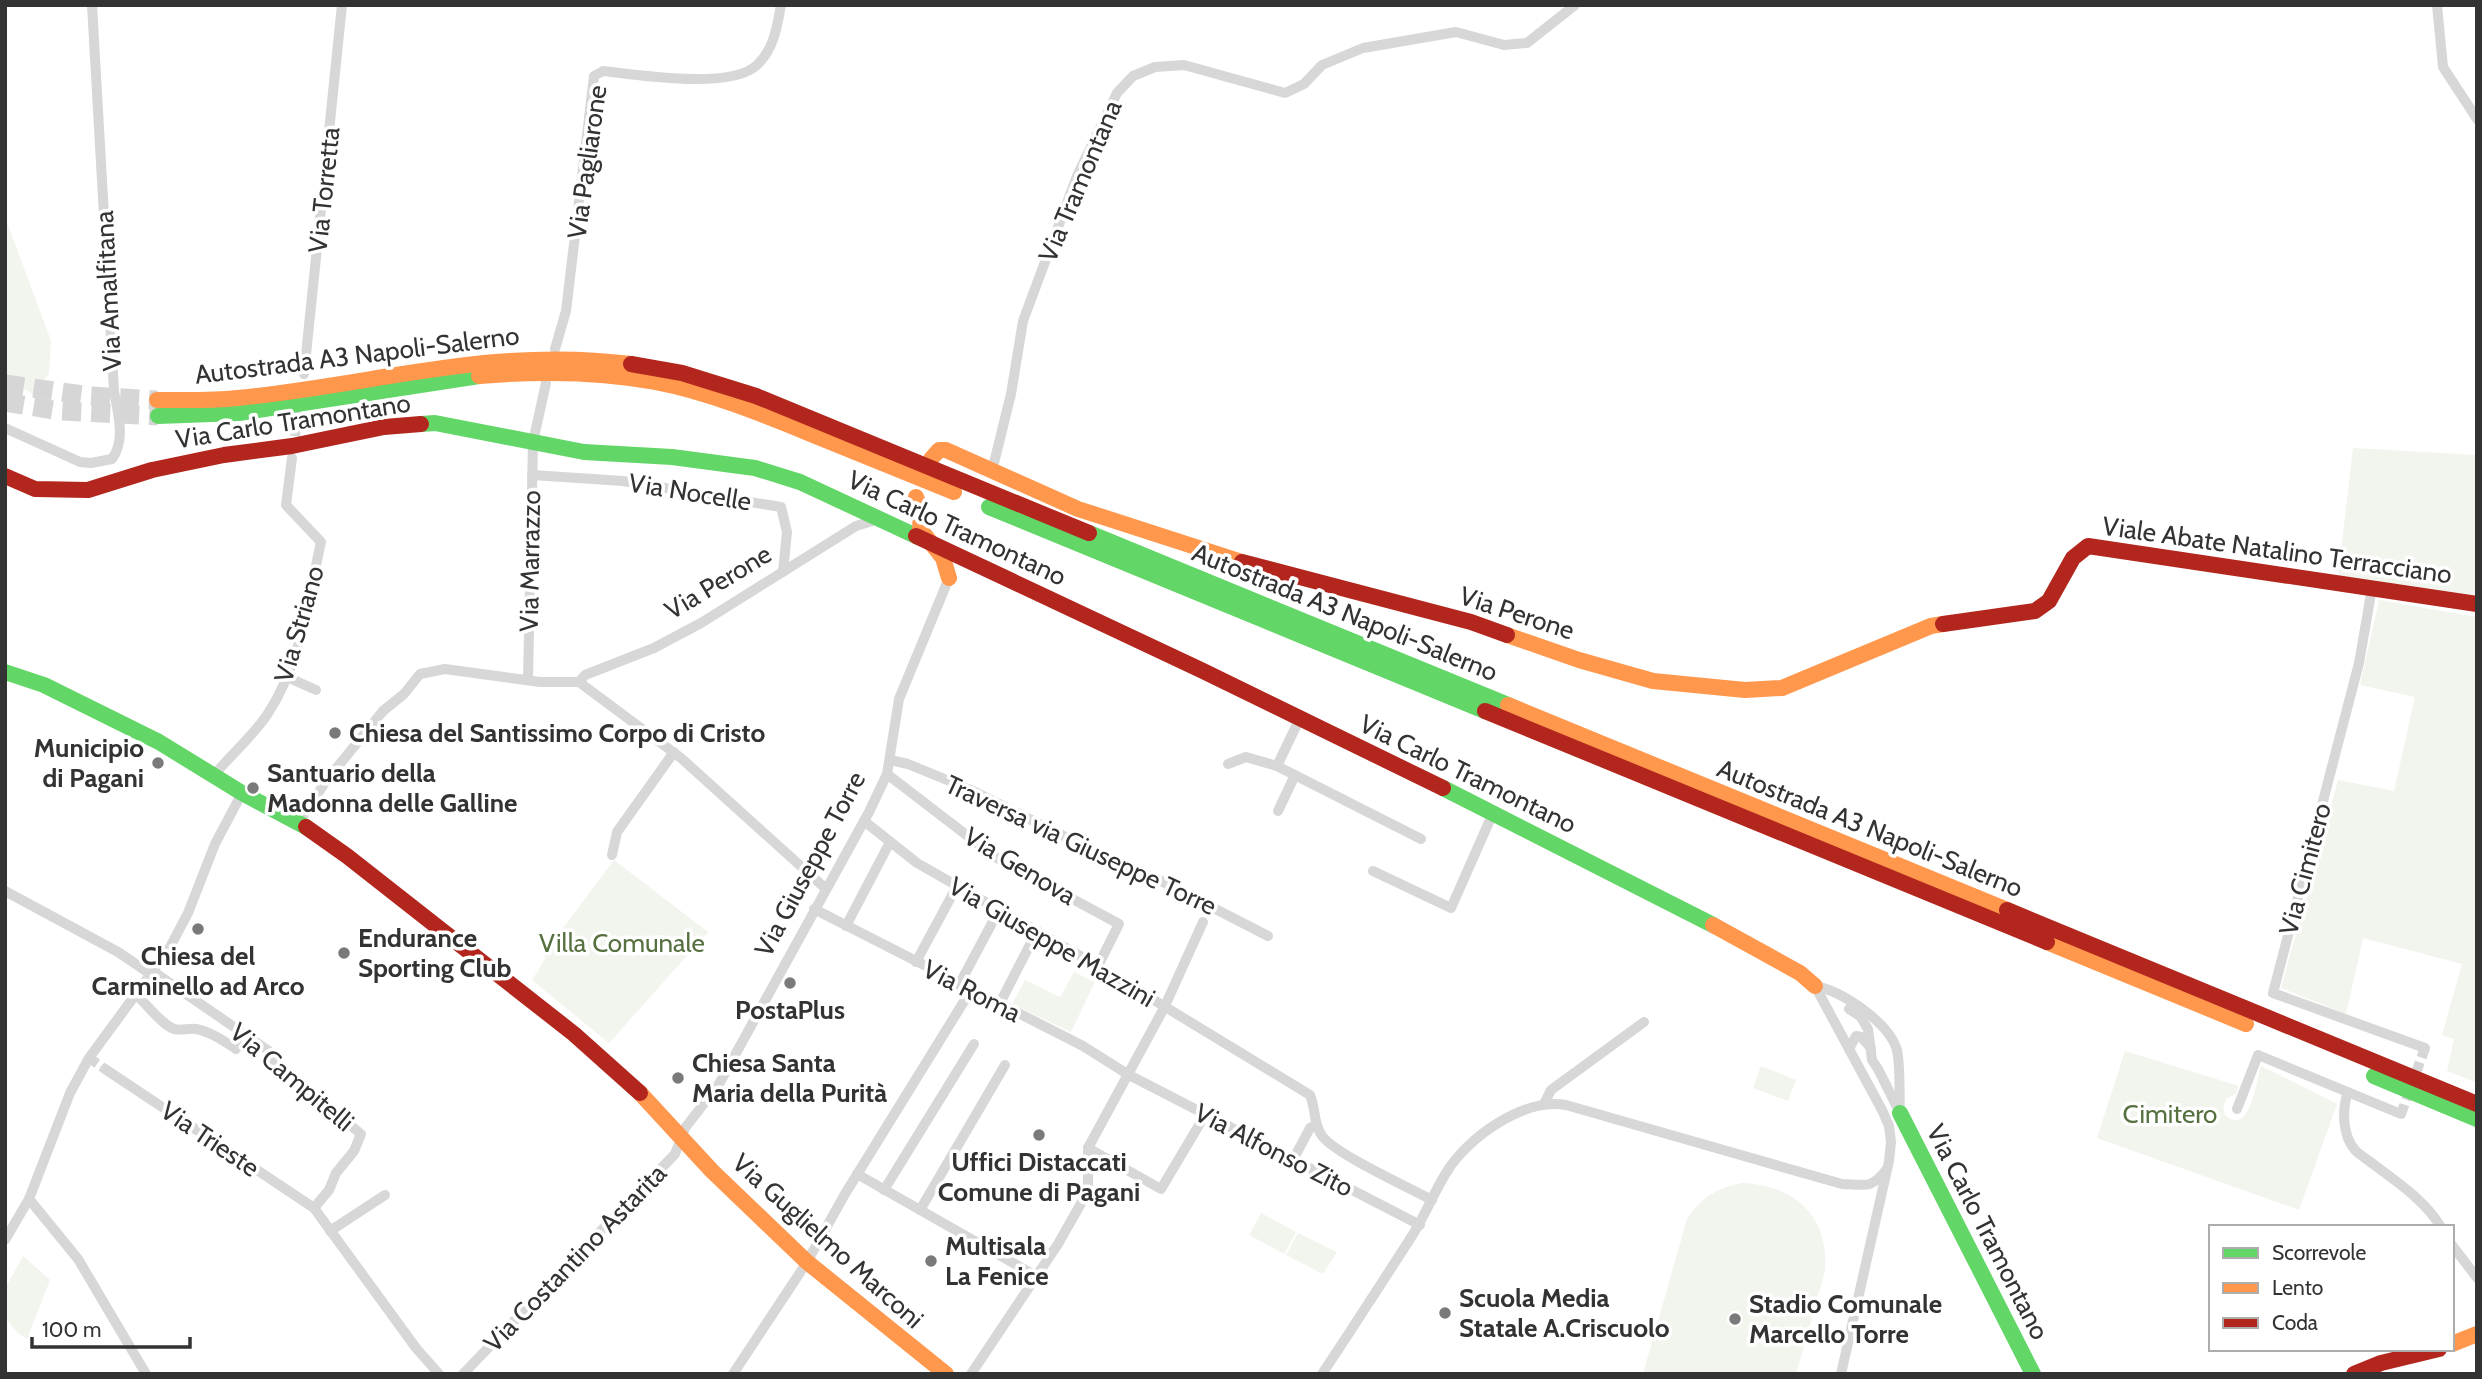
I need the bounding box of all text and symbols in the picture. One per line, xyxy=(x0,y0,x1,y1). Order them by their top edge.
street label: Via Pagliarone xyxy=(560,83,614,241)
street label: Via Tramontana xyxy=(1032,95,1129,267)
street label: Via Torretta xyxy=(301,125,347,255)
street label: Via Amalfitana xyxy=(88,209,128,372)
street label: Autostrada A3 Napoli-Salerno xyxy=(193,319,521,391)
street label: Via Carlo Tramontano xyxy=(173,387,413,455)
street label: Via Carlo Tramontano xyxy=(843,463,1071,593)
street label: Via Nocelle xyxy=(627,467,753,517)
street label: Via Marrazzo xyxy=(513,490,547,632)
street label: Viale Abate Natalino Terracciano xyxy=(2100,510,2454,590)
street label: Autostrada A3 Napoli-Salerno xyxy=(1188,536,1502,688)
street label: Via Perone xyxy=(659,538,777,626)
street label: Via Striano xyxy=(267,562,331,686)
street label: Via Perone xyxy=(1456,579,1578,647)
street label: Via Carlo Tramontano xyxy=(1354,708,1582,840)
place label: Chiesa del Santissimo Corpo di Cristo xyxy=(349,717,765,749)
marker: Chiesa del Santissimo Corpo di Cristo xyxy=(327,725,343,741)
place label: Municipio di Pagani xyxy=(34,732,144,794)
street label: Autostrada A3 Napoli-Salerno xyxy=(1713,752,2027,904)
marker: Municipio di Pagani xyxy=(150,755,166,771)
place label: Santuario della Madonna delle Galline xyxy=(267,757,518,819)
street label: Via Giuseppe Torre xyxy=(748,766,872,962)
street label: Traversa via Giuseppe Torre xyxy=(940,768,1222,922)
marker: Santuario della Madonna delle Galline xyxy=(245,780,261,796)
street label: Via Cimitero xyxy=(2272,799,2338,939)
street label: Via Genova xyxy=(958,820,1082,912)
street label: Via Giuseppe Mazzini xyxy=(943,870,1161,1014)
marker: Chiesa del Carminello ad Arco xyxy=(190,921,206,937)
place label: Endurance Sporting Club xyxy=(358,922,512,984)
park label: Villa Comunale xyxy=(539,927,705,959)
place label: Chiesa del Carminello ad Arco xyxy=(92,940,305,1002)
marker: Endurance Sporting Club xyxy=(336,945,352,961)
street label: Via Roma xyxy=(918,953,1027,1029)
marker: PostaPlus xyxy=(782,975,798,991)
place label: PostaPlus xyxy=(735,994,845,1026)
street label: Via Campitelli xyxy=(224,1016,360,1138)
place label: Chiesa Santa Maria della Purità xyxy=(692,1047,887,1109)
marker: Chiesa Santa Maria della Purità xyxy=(670,1070,686,1086)
street label: Via Trieste xyxy=(155,1094,265,1184)
street label: Via Alfonso Zito xyxy=(1189,1096,1359,1204)
park label: Cimitero xyxy=(2123,1098,2217,1130)
street label: Via Carlo Tramontano xyxy=(1920,1119,2056,1345)
marker: Uffici Distaccati Comune di Pagani xyxy=(1031,1127,1047,1143)
place label: Uffici Distaccati Comune di Pagani xyxy=(938,1146,1140,1208)
street label: Via Guglielmo Marconi xyxy=(726,1147,930,1335)
street label: Via Costantino Astarita xyxy=(477,1157,673,1359)
legend xyxy=(2209,1225,2454,1351)
place label: Multisala La Fenice xyxy=(945,1230,1049,1292)
text: Scorrevole xyxy=(2272,1240,2366,1265)
marker: Multisala La Fenice xyxy=(923,1253,939,1269)
text: Lento xyxy=(2272,1275,2323,1300)
place label: Scuola Media Statale A.Criscuolo xyxy=(1459,1282,1670,1344)
place label: Stadio Comunale Marcello Torre xyxy=(1749,1288,1942,1350)
marker: Scuola Media Statale A.Criscuolo xyxy=(1437,1305,1453,1321)
scale bar xyxy=(32,1306,189,1350)
text: Coda xyxy=(2272,1310,2318,1335)
marker: Stadio Comunale Marcello Torre xyxy=(1727,1311,1743,1327)
text: 100 m xyxy=(42,1317,101,1342)

